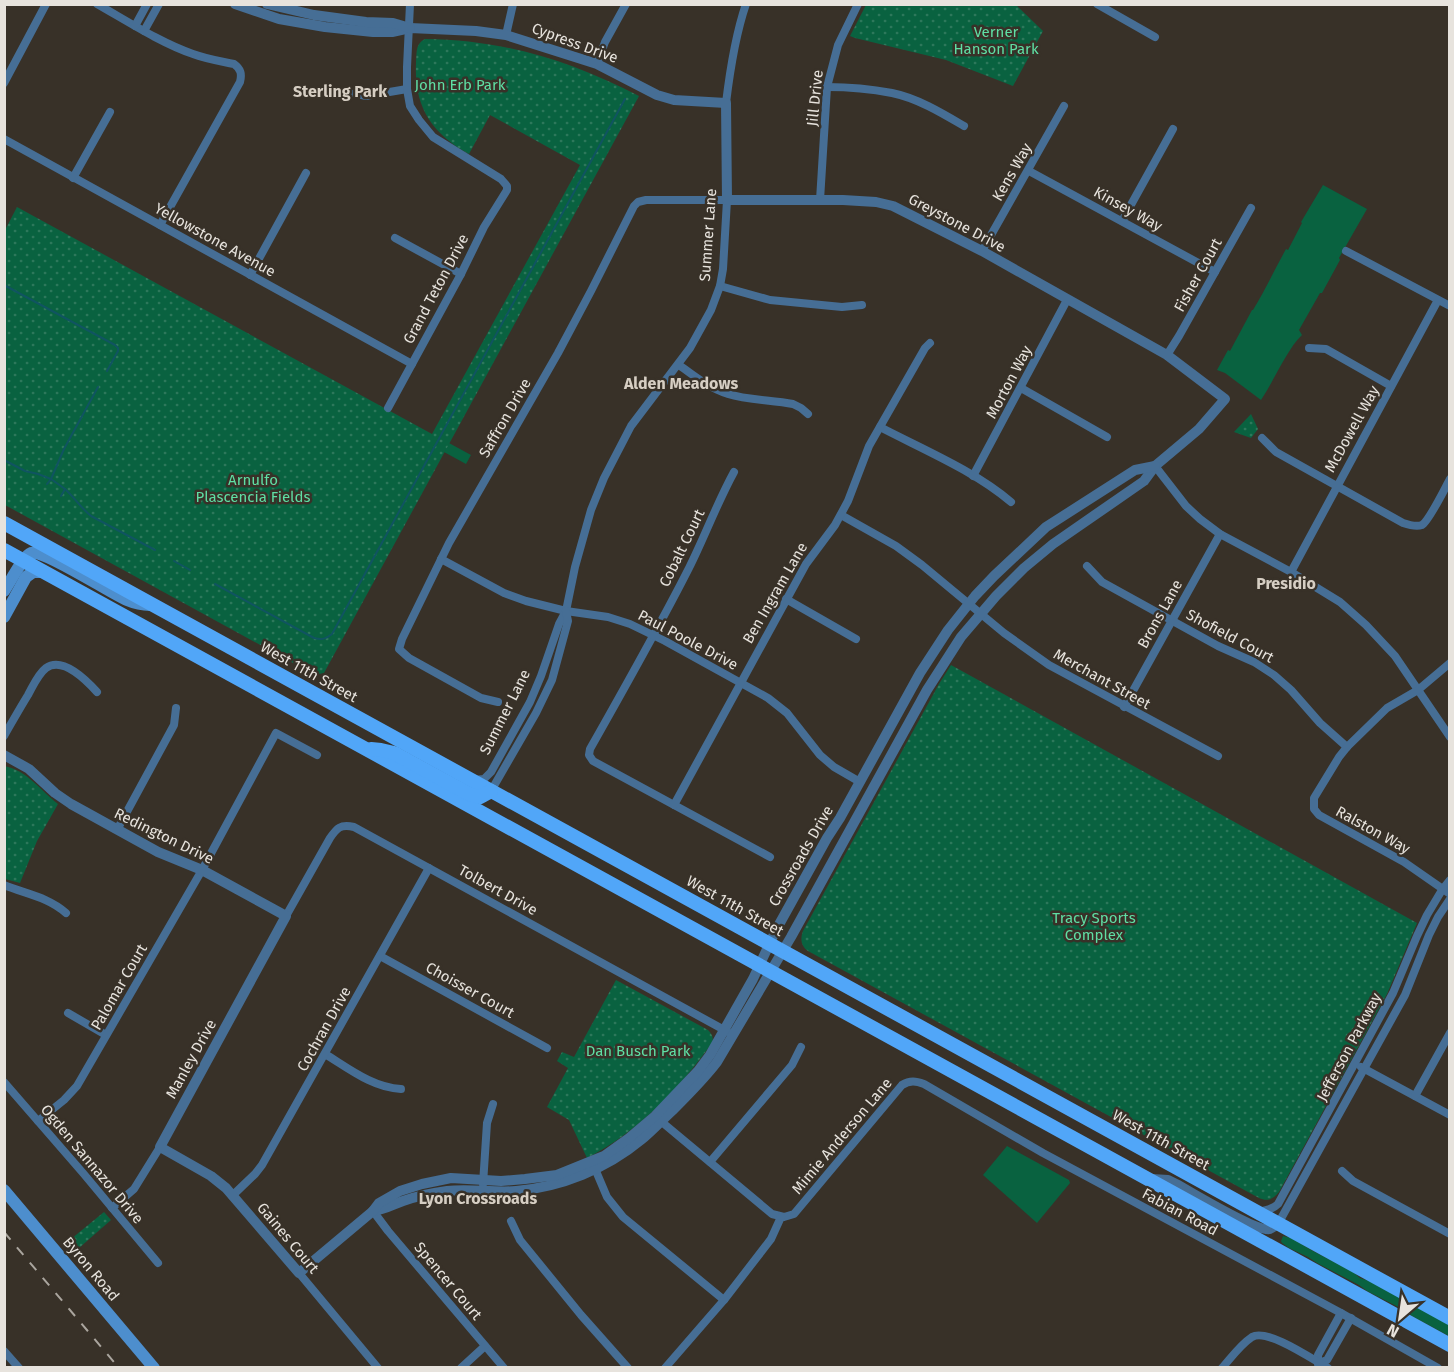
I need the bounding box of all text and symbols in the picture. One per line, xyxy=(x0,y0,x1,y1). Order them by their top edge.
street label: Cypress Drive xyxy=(529,19,621,67)
park label: Verner Hanson Park xyxy=(953,23,1039,58)
street label: Jill Drive xyxy=(803,69,827,127)
park label: John Erb Park xyxy=(415,76,506,94)
district label: Sterling Park xyxy=(293,82,387,101)
street label: Kens Way xyxy=(988,139,1036,204)
street label: Kinsey Way xyxy=(1091,183,1166,235)
street label: Summer Lane xyxy=(696,188,720,282)
street label: Greystone Drive xyxy=(905,190,1009,256)
street label: Yellowstone Avenue xyxy=(151,199,279,281)
street label: Grand Teton Drive xyxy=(400,231,472,347)
street label: Fisher Court xyxy=(1170,234,1226,315)
street label: Morton Way xyxy=(982,342,1036,422)
district label: Alden Meadows xyxy=(623,374,738,393)
street label: Saffron Drive xyxy=(475,375,535,461)
street label: McDowell Way xyxy=(1321,382,1383,475)
park label: Arnulfo Plascencia Fields xyxy=(196,471,310,506)
street label: Cobalt Court xyxy=(655,506,709,590)
street label: Ben Ingram Lane xyxy=(739,539,811,647)
district label: Presidio xyxy=(1256,574,1316,593)
street label: Brons Lane xyxy=(1134,577,1186,651)
street label: Shofield Court xyxy=(1183,605,1277,667)
street label: Paul Poole Drive xyxy=(635,606,741,674)
street label: West 11th Street xyxy=(257,638,361,706)
street label: Merchant Street xyxy=(1050,645,1154,713)
street label: Summer Lane xyxy=(476,666,534,758)
street label: Crossroads Drive xyxy=(765,802,837,910)
street label: Ralston Way xyxy=(1333,802,1414,858)
street label: Redington Drive xyxy=(111,804,217,868)
street label: Tolbert Drive xyxy=(455,861,541,919)
street label: West 11th Street xyxy=(683,872,787,940)
park label: Tracy Sports Complex xyxy=(1052,909,1136,944)
street label: Palomar Court xyxy=(87,940,151,1033)
street label: Choisser Court xyxy=(423,958,518,1022)
street label: Cochran Drive xyxy=(293,983,355,1075)
street label: Jefferson Parkway xyxy=(1313,989,1385,1104)
street label: Manley Drive xyxy=(162,1016,220,1102)
park label: Dan Busch Park xyxy=(586,1042,691,1060)
street label: Mimie Anderson Lane xyxy=(788,1074,896,1198)
street label: Ogden Sannazor Drive xyxy=(37,1101,147,1227)
street label: West 11th Street xyxy=(1109,1106,1213,1174)
street label: Fabian Road xyxy=(1139,1185,1221,1239)
district label: Lyon Crossroads xyxy=(419,1189,537,1208)
street label: Gaines Court xyxy=(253,1199,323,1277)
street label: Byron Road xyxy=(59,1233,123,1305)
street label: Spencer Court xyxy=(410,1239,486,1324)
north arrow xyxy=(1370,1288,1430,1348)
text: N xyxy=(1384,1320,1402,1342)

